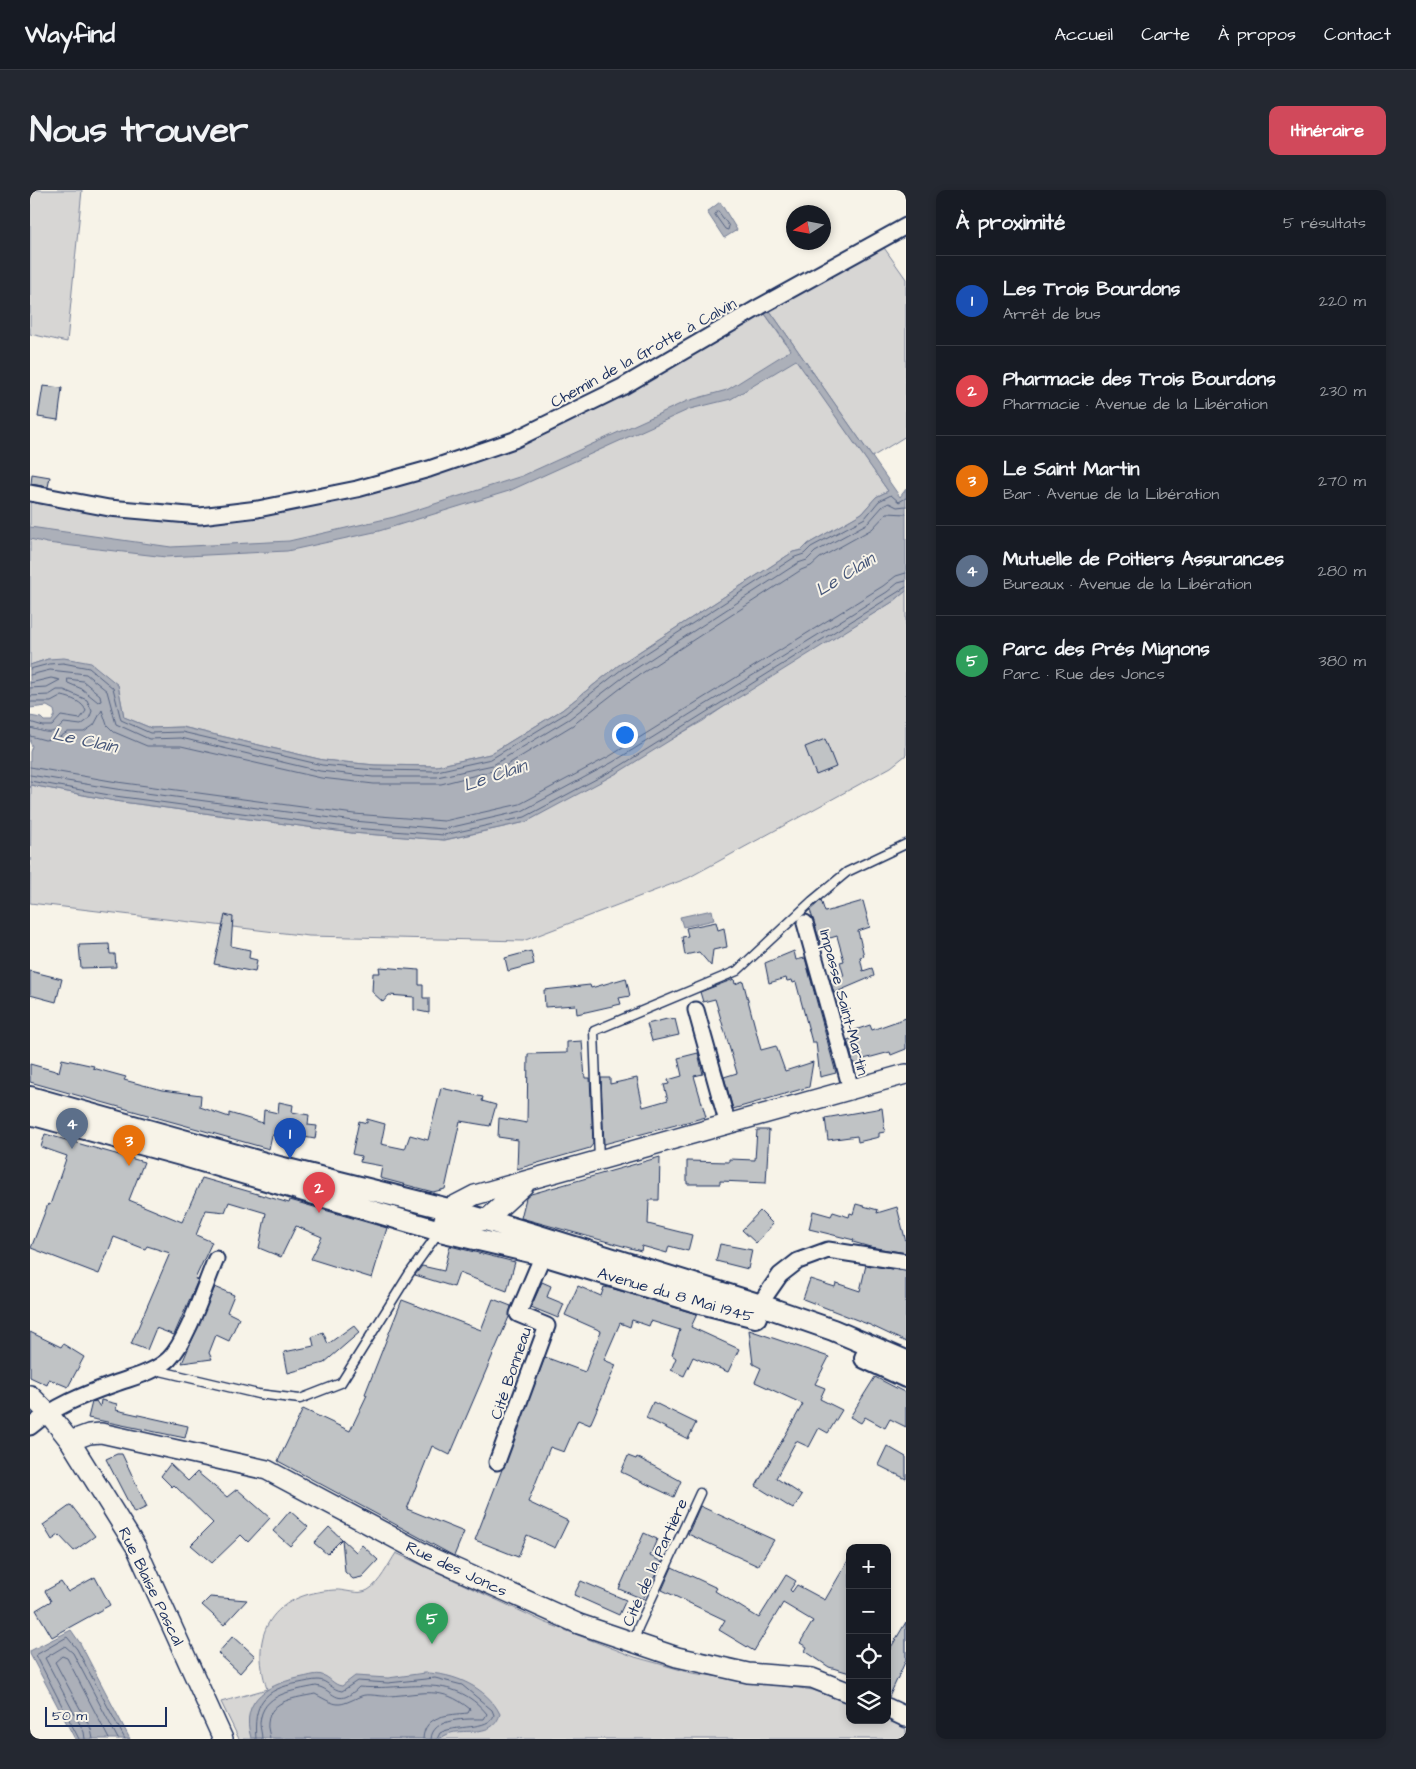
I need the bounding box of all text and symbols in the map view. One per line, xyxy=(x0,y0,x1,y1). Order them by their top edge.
text: Wayfind xyxy=(25,18,115,52)
text: Accueil xyxy=(1054,22,1113,47)
text: Carte xyxy=(1141,22,1190,47)
text: À propos xyxy=(1218,22,1296,47)
text: Contact xyxy=(1324,22,1391,47)
text: Nous trouver xyxy=(30,106,248,155)
button: Itinéraire xyxy=(1269,106,1386,155)
north arrow xyxy=(786,205,831,250)
text: À proximité xyxy=(956,208,1065,237)
text: 5 résultats xyxy=(1283,212,1366,234)
text: Les Trois Bourdons xyxy=(1003,276,1180,303)
text: 1 xyxy=(971,290,973,312)
text: 220 m xyxy=(1319,290,1366,312)
street label: Chemin de la Grotte à Calvin xyxy=(546,292,741,413)
text: Arrêt de bus xyxy=(1003,303,1101,325)
text: Pharmacie des Trois Bourdons xyxy=(1003,366,1276,393)
text: 2 xyxy=(967,380,977,402)
text: 230 m xyxy=(1320,380,1366,402)
text: Pharmacie · Avenue de la Libération xyxy=(1003,393,1268,415)
text: Le Saint Martin xyxy=(1003,456,1140,483)
text: 3 xyxy=(968,470,976,492)
text: 270 m xyxy=(1318,470,1366,492)
text: Bar · Avenue de la Libération xyxy=(1003,483,1219,505)
water label: Le Clain xyxy=(811,545,882,602)
text: Mutuelle de Poitiers Assurances xyxy=(1003,546,1284,573)
text: 4 xyxy=(967,560,977,582)
text: 280 m xyxy=(1318,560,1366,582)
text: Bureaux · Avenue de la Libération xyxy=(1003,573,1252,595)
text: Parc des Prés Mignons xyxy=(1003,636,1210,663)
text: 5 xyxy=(966,650,978,672)
text: 380 m xyxy=(1319,650,1366,672)
text: Parc · Rue des Joncs xyxy=(1003,663,1165,685)
water label: Le Clain xyxy=(50,721,122,760)
your location xyxy=(612,722,638,748)
water label: Le Clain xyxy=(460,752,532,798)
street label: Impasse Saint-Martin xyxy=(814,927,874,1078)
pin: 4 xyxy=(56,1108,88,1149)
pin: 1 xyxy=(274,1118,306,1159)
pin: 3 xyxy=(113,1125,145,1166)
pin: 2 xyxy=(303,1172,335,1213)
street label: Avenue du 8 Mai 1945 xyxy=(595,1262,757,1328)
street label: Cité Bonneau xyxy=(485,1324,537,1423)
street label: Cité de la Partière xyxy=(617,1495,693,1630)
street label: Rue Blaise Pascal xyxy=(113,1524,189,1649)
street label: Rue des Joncs xyxy=(402,1536,511,1602)
map controls xyxy=(846,1544,891,1724)
button: + xyxy=(846,1544,891,1589)
button: − xyxy=(846,1589,891,1634)
pin: 5 xyxy=(416,1603,448,1644)
button: locate xyxy=(846,1634,891,1679)
button: layers xyxy=(846,1679,891,1724)
scale bar xyxy=(45,1704,168,1727)
text: 50 m xyxy=(52,1706,87,1726)

